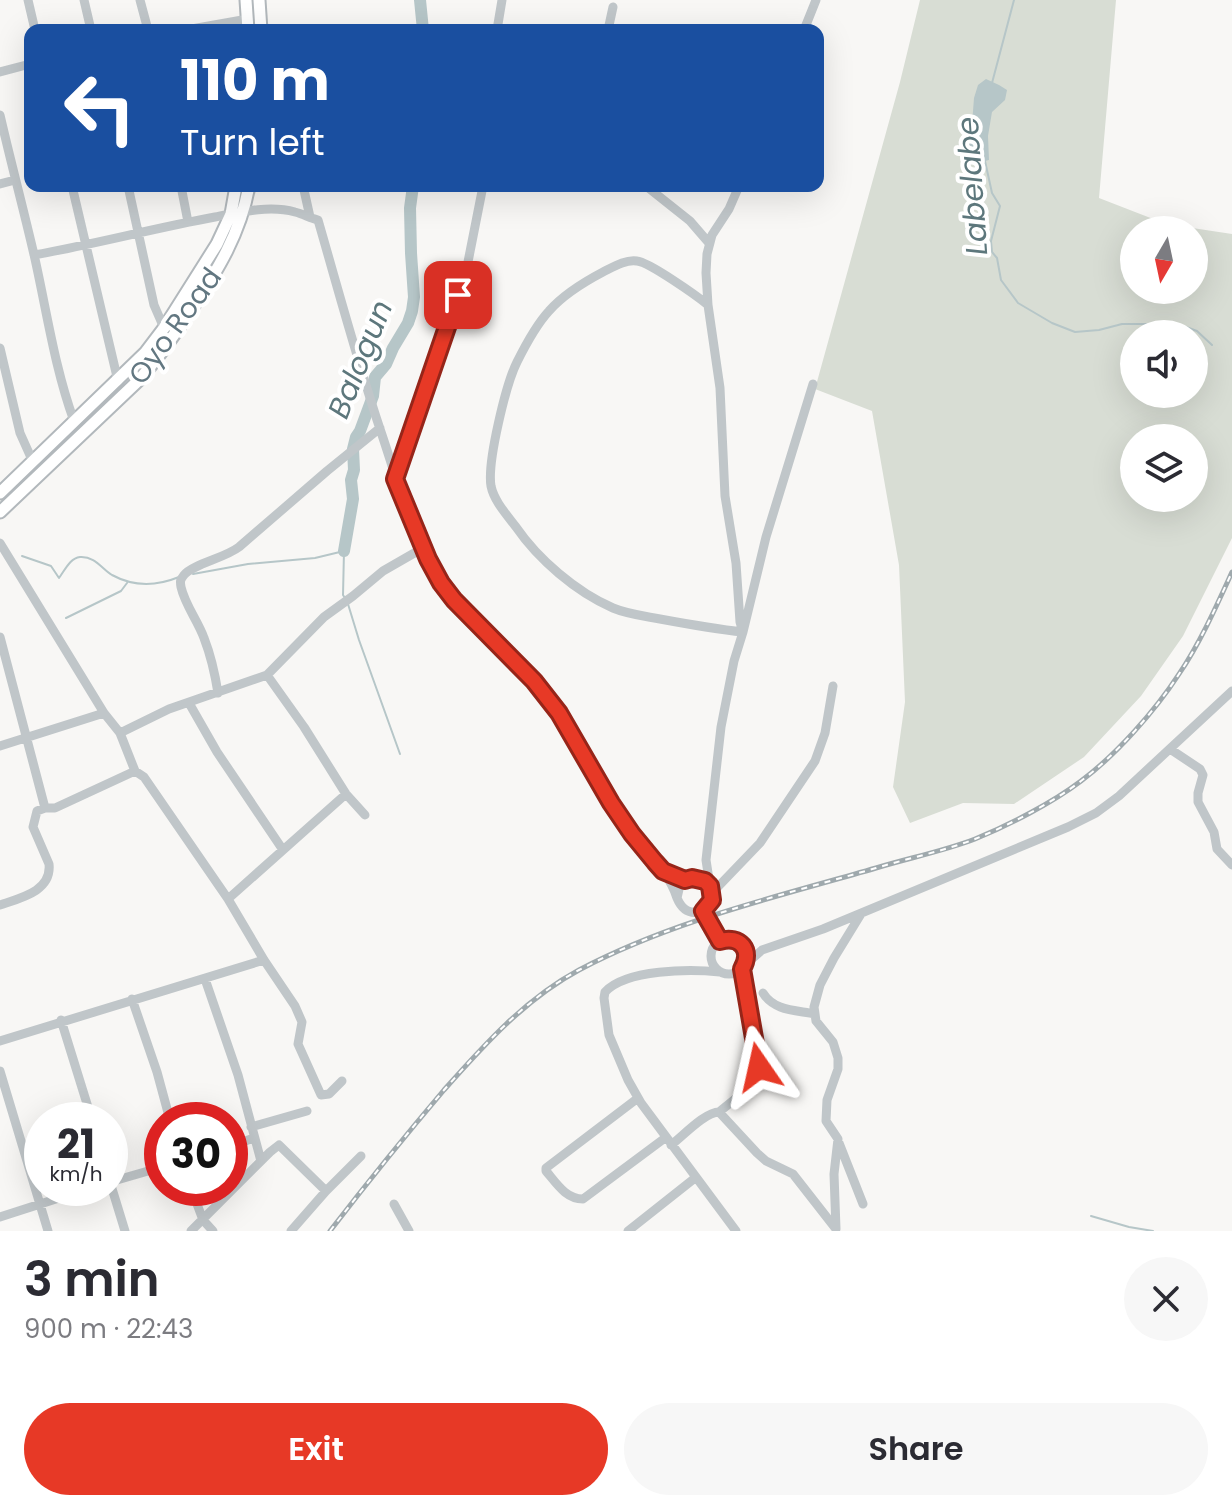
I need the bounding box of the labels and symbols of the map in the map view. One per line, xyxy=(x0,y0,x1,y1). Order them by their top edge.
water label: Labelabe xyxy=(946,115,998,257)
north arrow xyxy=(1120,216,1208,304)
street label: Oyo Road xyxy=(119,260,231,392)
pin xyxy=(424,261,492,329)
water label: Balogun xyxy=(317,293,403,425)
position arrow xyxy=(717,1025,801,1109)
speed limit sign: 30 xyxy=(144,1102,248,1206)

